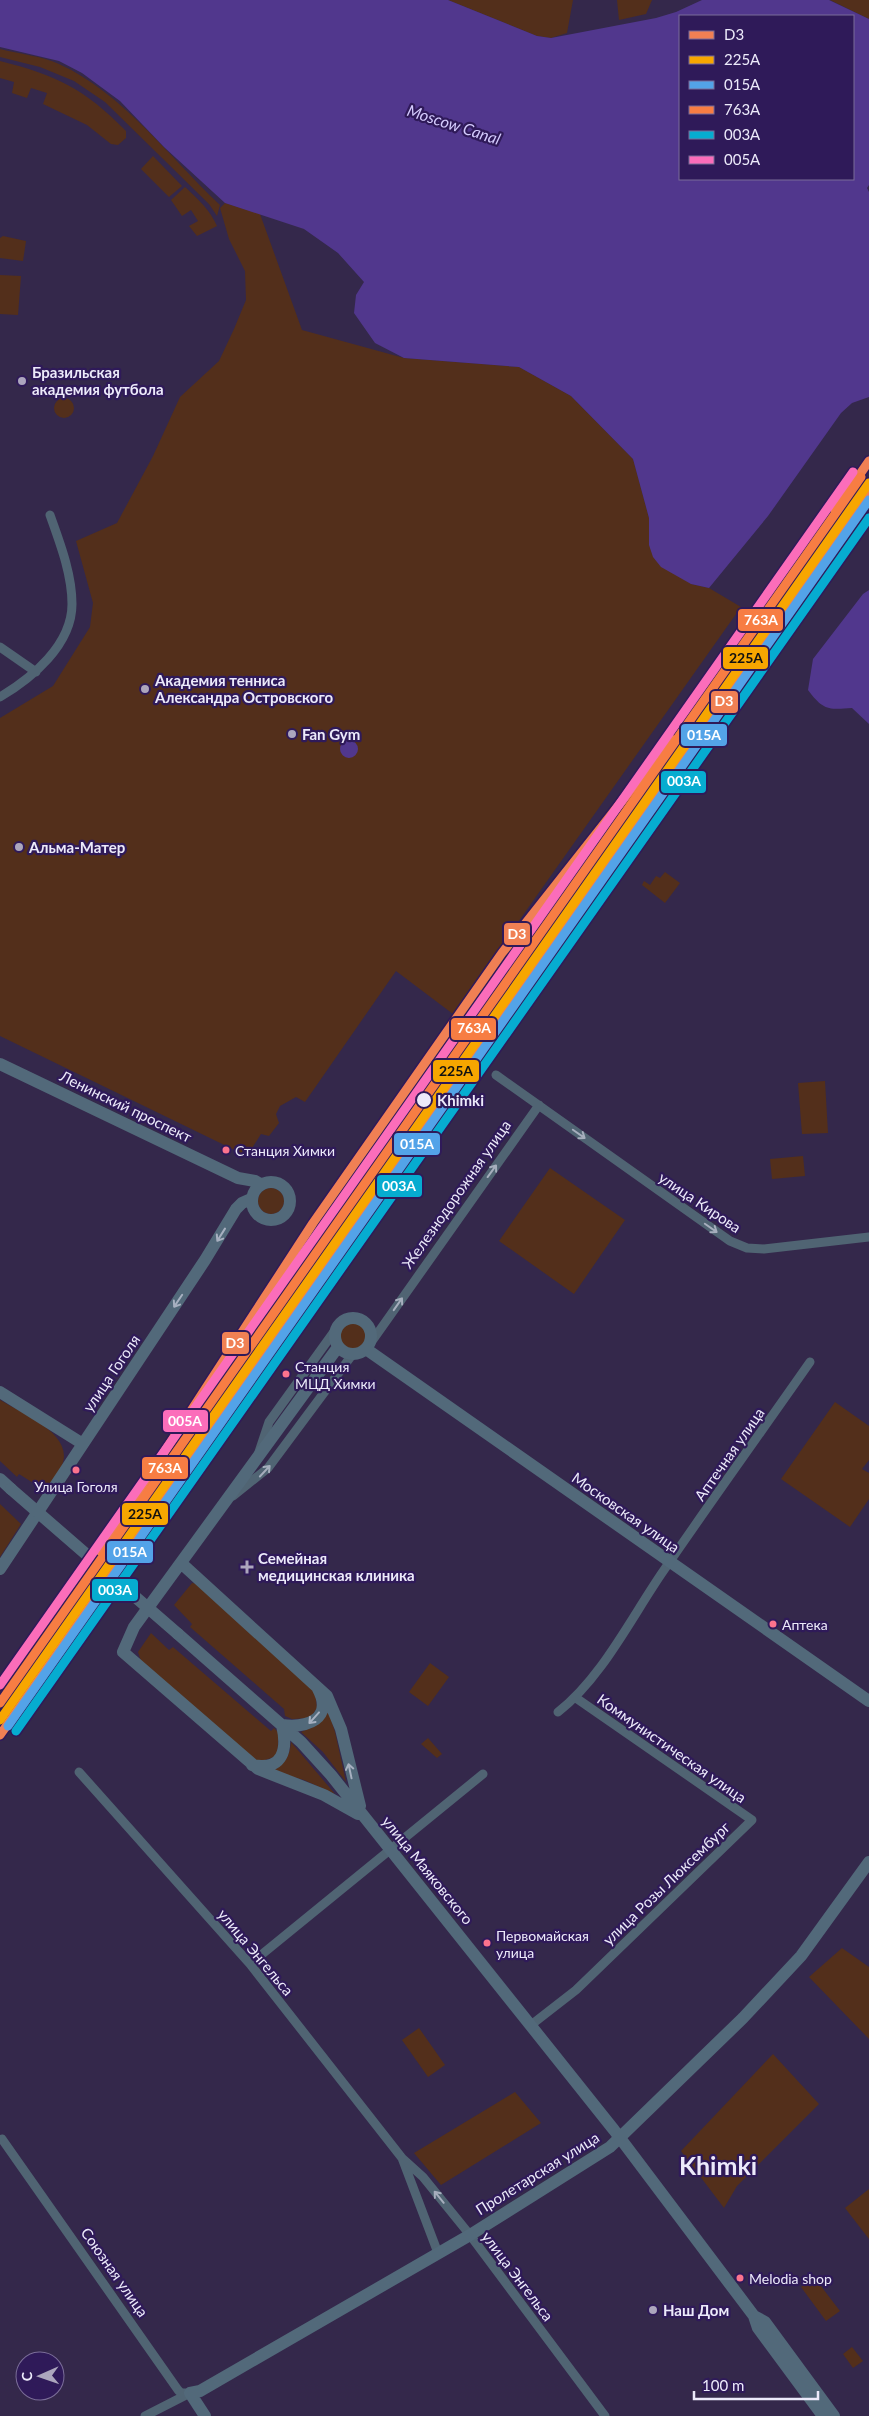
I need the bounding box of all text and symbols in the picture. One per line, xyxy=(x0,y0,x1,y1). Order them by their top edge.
legend xyxy=(679,15,854,180)
text: D3 xyxy=(724,25,744,43)
text: 225А xyxy=(724,50,761,68)
text: 015А xyxy=(724,75,761,93)
water label: Moscow Canal xyxy=(405,100,503,148)
text: 763А xyxy=(724,100,761,118)
text: 003А xyxy=(724,125,761,143)
text: 005А xyxy=(724,150,761,168)
place label: Бразильская академия футбола xyxy=(32,363,164,398)
marker: Бразильская академия футбола xyxy=(16,375,28,387)
line badge: 763А xyxy=(737,608,784,632)
text: 763А xyxy=(744,611,778,628)
line badge: 225А xyxy=(722,646,769,670)
text: 225А xyxy=(729,649,763,666)
place label: Академия тенниса Александра Островского xyxy=(154,671,333,706)
marker: Академия тенниса Александра Островского xyxy=(139,683,151,695)
line badge: D3 xyxy=(710,690,739,714)
text: D3 xyxy=(715,692,733,709)
line badge: 015А xyxy=(680,723,728,747)
place label: Fan Gym xyxy=(302,725,360,743)
text: 015А xyxy=(687,726,721,743)
marker: Fan Gym xyxy=(286,728,298,740)
line badge: 003А xyxy=(660,770,707,794)
text: 003А xyxy=(667,772,701,789)
place label: Альма-Матер xyxy=(28,838,125,856)
marker: Альма-Матер xyxy=(13,841,25,853)
line badge: D3 xyxy=(503,922,531,946)
text: D3 xyxy=(508,925,526,942)
line badge: 763А xyxy=(450,1017,497,1041)
text: 763А xyxy=(457,1019,491,1036)
line badge: 225А xyxy=(432,1059,480,1083)
text: 225А xyxy=(439,1062,473,1079)
street label: Ленинский проспект xyxy=(56,1066,195,1146)
marker: Khimki xyxy=(415,1091,433,1109)
place label: Khimki xyxy=(437,1091,484,1109)
street label: Железнодорожная улица xyxy=(398,1116,514,1272)
one-way arrow xyxy=(571,1129,585,1139)
line badge: 015А xyxy=(393,1132,441,1156)
text: 015А xyxy=(400,1135,434,1152)
place label: Станция Химки xyxy=(235,1142,335,1159)
marker: Станция Химки xyxy=(221,1145,231,1155)
one-way arrow xyxy=(487,1164,497,1178)
street label: улица Кирова xyxy=(656,1168,744,1236)
line badge: 003А xyxy=(376,1174,423,1198)
text: 003А xyxy=(382,1177,416,1194)
one-way arrow xyxy=(704,1223,718,1233)
one-way arrow xyxy=(215,1227,225,1241)
one-way arrow xyxy=(173,1294,183,1308)
one-way arrow xyxy=(393,1297,403,1311)
street label: улица Гоголя xyxy=(79,1331,143,1415)
line badge: D3 xyxy=(221,1331,250,1355)
text: D3 xyxy=(226,1334,244,1351)
place label: Станция МЦД Химки xyxy=(295,1358,376,1392)
marker: Станция МЦД Химки xyxy=(281,1369,291,1379)
street label: Аптечная улица xyxy=(690,1404,768,1504)
line badge: 005А xyxy=(162,1409,209,1433)
text: 005А xyxy=(168,1412,202,1429)
line badge: 763А xyxy=(141,1456,189,1480)
text: 763А xyxy=(148,1459,182,1476)
marker: Улица Гоголя xyxy=(71,1465,81,1475)
one-way arrow xyxy=(259,1465,271,1477)
street label: Московская улица xyxy=(569,1468,683,1556)
place label: Улица Гоголя xyxy=(34,1478,118,1495)
line badge: 225А xyxy=(121,1502,169,1526)
text: 225А xyxy=(128,1505,162,1522)
line badge: 015А xyxy=(106,1540,154,1564)
text: 015А xyxy=(113,1543,147,1560)
place label: Семейная медицинская клиника xyxy=(258,1549,415,1584)
marker: Семейная медицинская клиника xyxy=(240,1560,254,1574)
line badge: 003А xyxy=(91,1578,139,1602)
text: 003А xyxy=(98,1581,132,1598)
place label: Аптека xyxy=(782,1616,828,1633)
marker: Аптека xyxy=(768,1619,778,1629)
street label: Коммунистическая улица xyxy=(594,1690,750,1806)
one-way arrow xyxy=(308,1712,320,1724)
one-way arrow xyxy=(345,1763,354,1779)
street label: улица Маяковского xyxy=(379,1812,477,1928)
street label: улица Розы Люксембург xyxy=(599,1818,733,1948)
street label: улица Энгельса xyxy=(215,1905,297,1999)
place label: Первомайская улица xyxy=(496,1927,589,1961)
marker: Первомайская улица xyxy=(482,1938,492,1948)
street label: Пролетарская улица xyxy=(472,2128,602,2218)
district label: Khimki xyxy=(679,2150,757,2180)
one-way arrow xyxy=(434,2191,445,2204)
street label: Союзная улица xyxy=(78,2224,152,2320)
street label: улица Энгельса xyxy=(478,2228,558,2324)
place label: Melodia shop xyxy=(749,2270,832,2287)
marker: Melodia shop xyxy=(735,2273,745,2283)
place label: Наш Дом xyxy=(663,2301,729,2319)
marker: Наш Дом xyxy=(647,2304,659,2316)
north arrow xyxy=(15,2351,65,2401)
scale bar xyxy=(694,2368,818,2400)
text: С xyxy=(18,2371,35,2381)
text: 100 m xyxy=(702,2376,744,2394)

